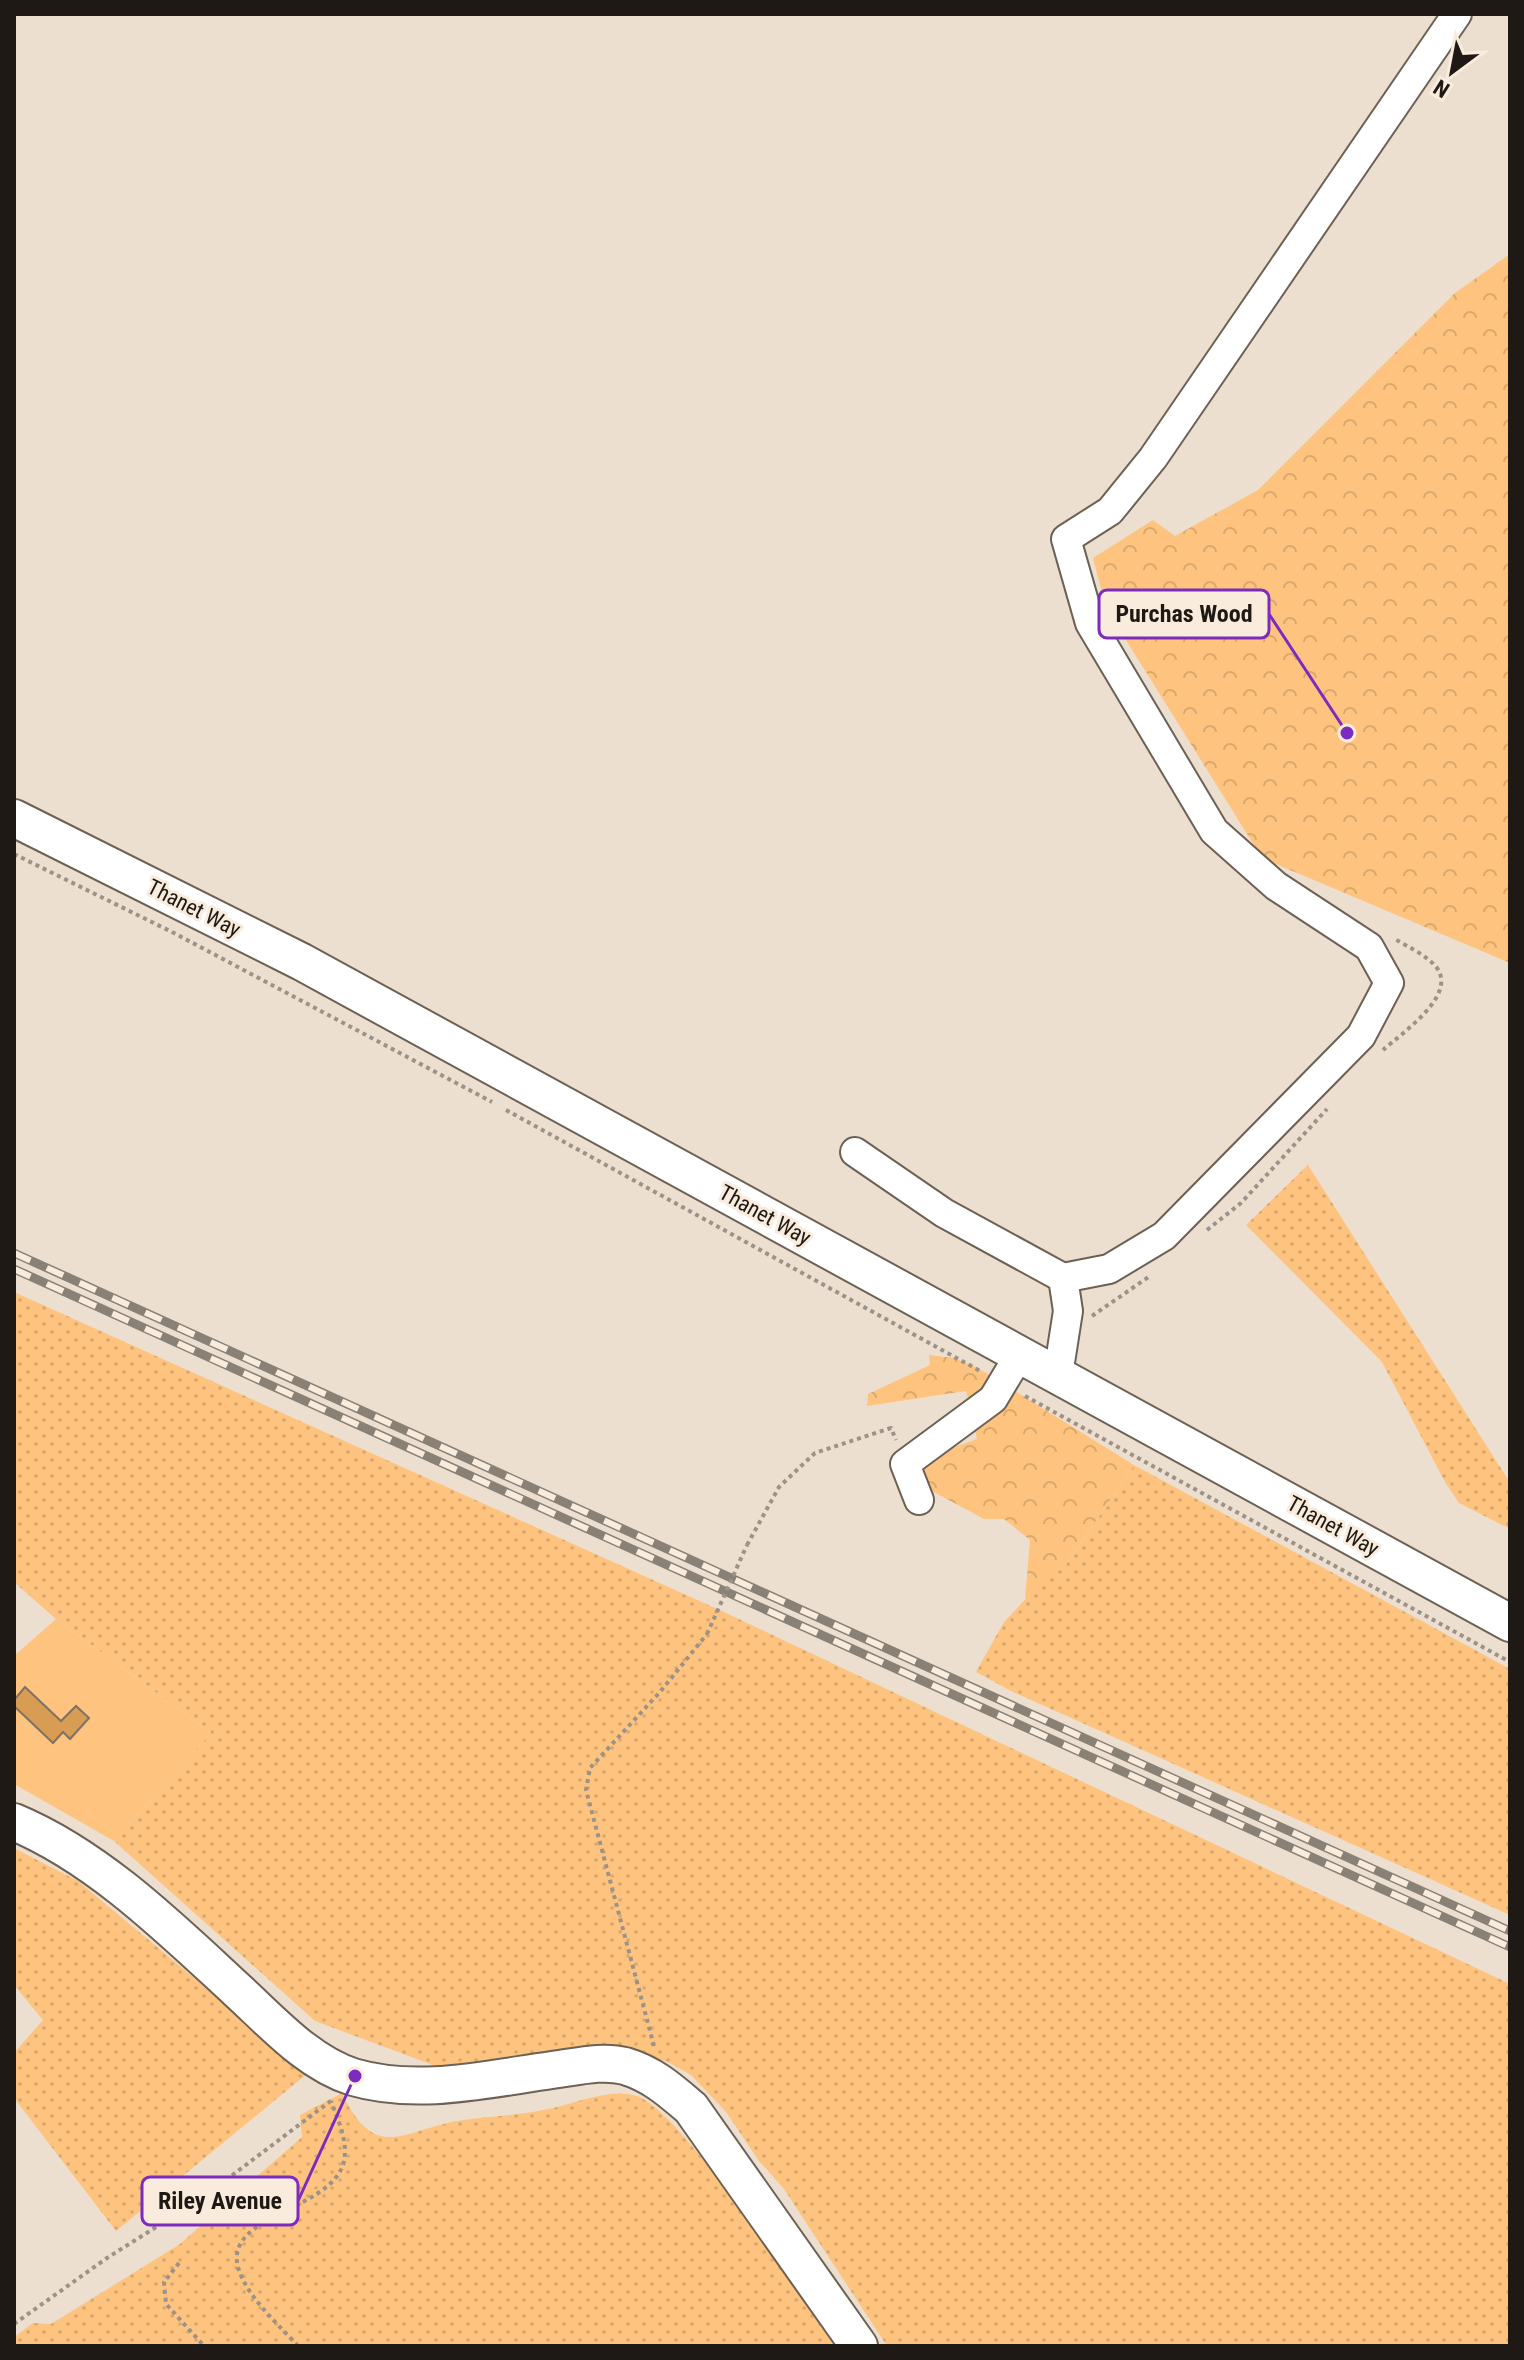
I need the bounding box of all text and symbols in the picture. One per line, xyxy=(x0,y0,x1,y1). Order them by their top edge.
north arrow xyxy=(1412,32,1492,112)
text: N xyxy=(1429,74,1454,103)
callout: Purchas Wood xyxy=(1099,590,1269,638)
text: Purchas Wood xyxy=(1115,600,1253,628)
street label: Thanet Way xyxy=(143,874,245,942)
street label: Thanet Way xyxy=(715,1180,815,1250)
street label: Thanet Way xyxy=(1283,1491,1383,1561)
callout: Riley Avenue xyxy=(142,2177,298,2225)
text: Riley Avenue xyxy=(158,2187,282,2215)

